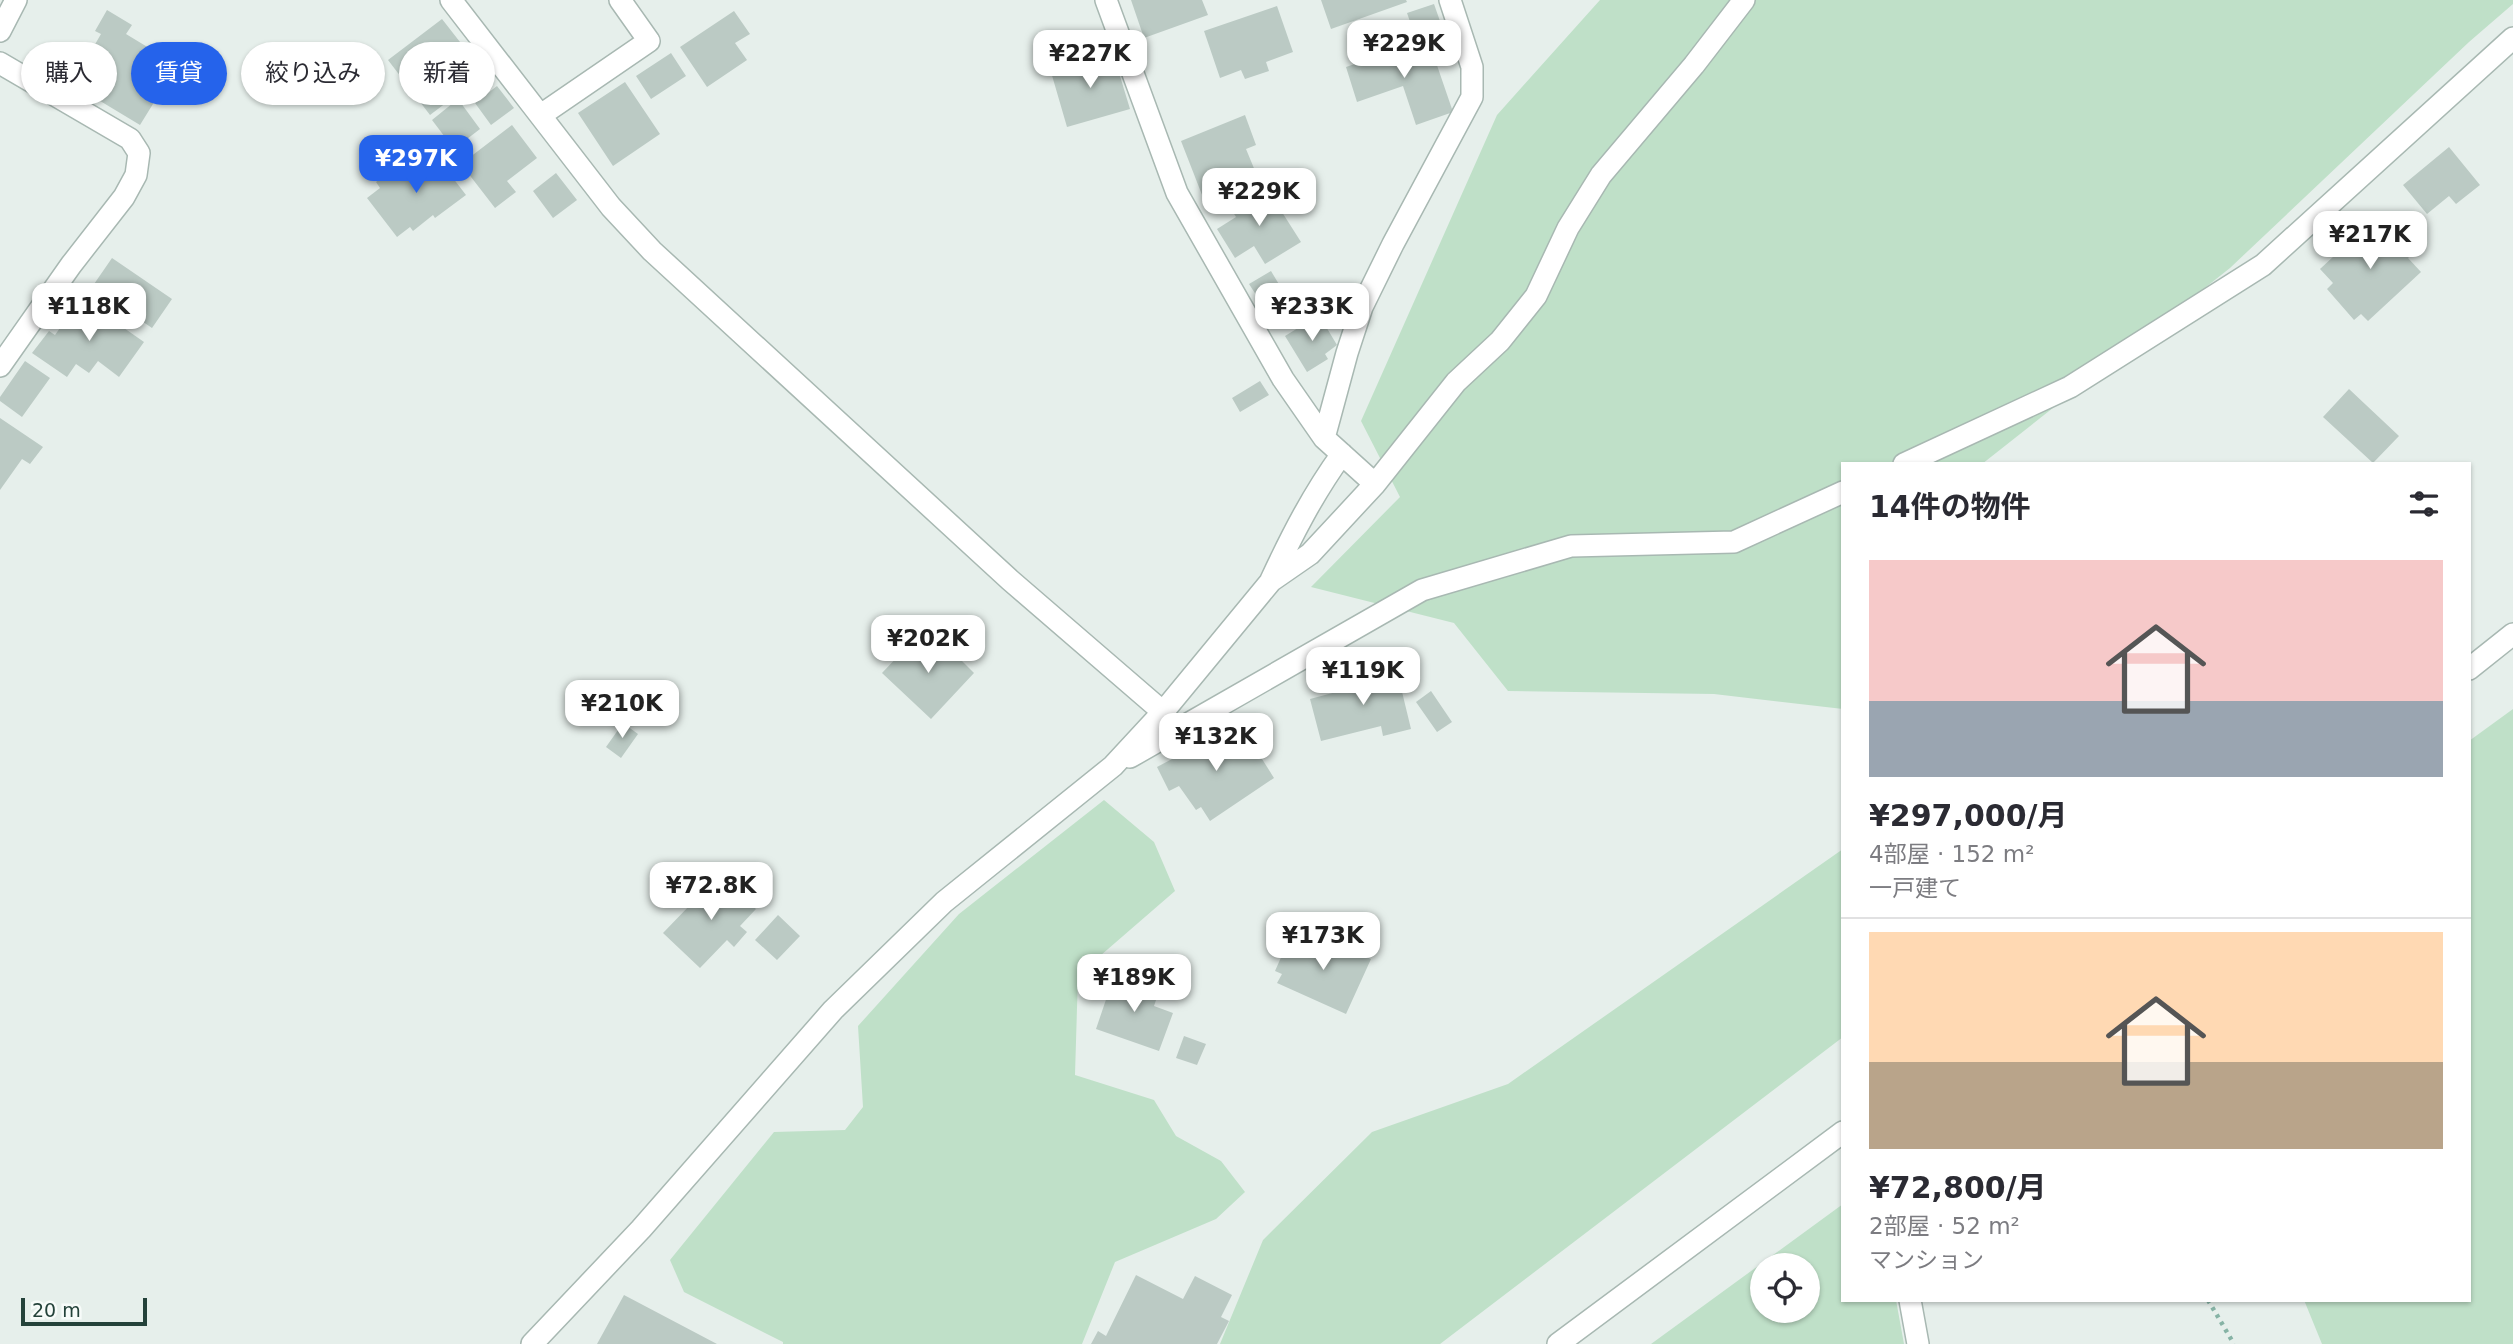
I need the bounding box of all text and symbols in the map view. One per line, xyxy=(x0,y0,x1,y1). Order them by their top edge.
pin: ¥229K xyxy=(1355,20,1453,80)
text: ¥229K xyxy=(1363,30,1445,56)
pin: ¥227K xyxy=(1041,31,1139,90)
text: ¥227K xyxy=(1049,40,1131,66)
chip: 購入 xyxy=(21,42,117,105)
chip: 賃貸 xyxy=(131,42,227,105)
chip: 絞り込み xyxy=(241,42,385,105)
chip: 新着 xyxy=(399,42,495,105)
pin: ¥297K xyxy=(367,136,465,195)
text: ¥297K xyxy=(375,145,457,171)
pin: ¥229K xyxy=(1210,168,1308,228)
text: ¥229K xyxy=(1218,178,1300,204)
pin: ¥217K xyxy=(2321,212,2419,271)
text: ¥217K xyxy=(2329,221,2411,247)
pin: ¥118K xyxy=(40,284,138,343)
pin: ¥233K xyxy=(1263,284,1361,343)
text: ¥118K xyxy=(48,293,130,319)
text: ¥233K xyxy=(1271,293,1353,319)
icon: filters xyxy=(2405,485,2443,523)
text: 14件の物件 xyxy=(1869,489,2031,524)
icon: home xyxy=(2093,606,2219,732)
pin: ¥202K xyxy=(879,616,977,675)
text: ¥202K xyxy=(887,625,969,651)
pin: ¥119K xyxy=(1314,648,1412,707)
text: ¥119K xyxy=(1322,657,1404,683)
pin: ¥210K xyxy=(573,680,671,740)
text: ¥210K xyxy=(581,690,663,716)
pin: ¥132K xyxy=(1167,714,1265,773)
text: ¥132K xyxy=(1175,723,1257,749)
text: ¥297,000/月 xyxy=(1869,798,2067,833)
text: 4部屋 · 152 m² xyxy=(1869,841,2034,867)
pin: ¥72.8K xyxy=(654,862,768,922)
text: ¥72.8K xyxy=(666,872,756,898)
text: 一戸建て xyxy=(1869,875,1961,901)
pin: ¥173K xyxy=(1274,912,1372,972)
text: ¥173K xyxy=(1282,922,1364,948)
pin: ¥189K xyxy=(1085,954,1183,1014)
text: ¥189K xyxy=(1093,964,1175,990)
icon: home xyxy=(2093,978,2219,1104)
text: ¥72,800/月 xyxy=(1869,1170,2047,1205)
text: 2部屋 · 52 m² xyxy=(1869,1213,2020,1239)
text: マンション xyxy=(1869,1247,1984,1273)
map controls xyxy=(1750,1253,1820,1323)
button: locate xyxy=(1750,1253,1820,1323)
scale bar xyxy=(21,1295,147,1327)
text: 20 m xyxy=(32,1299,81,1321)

